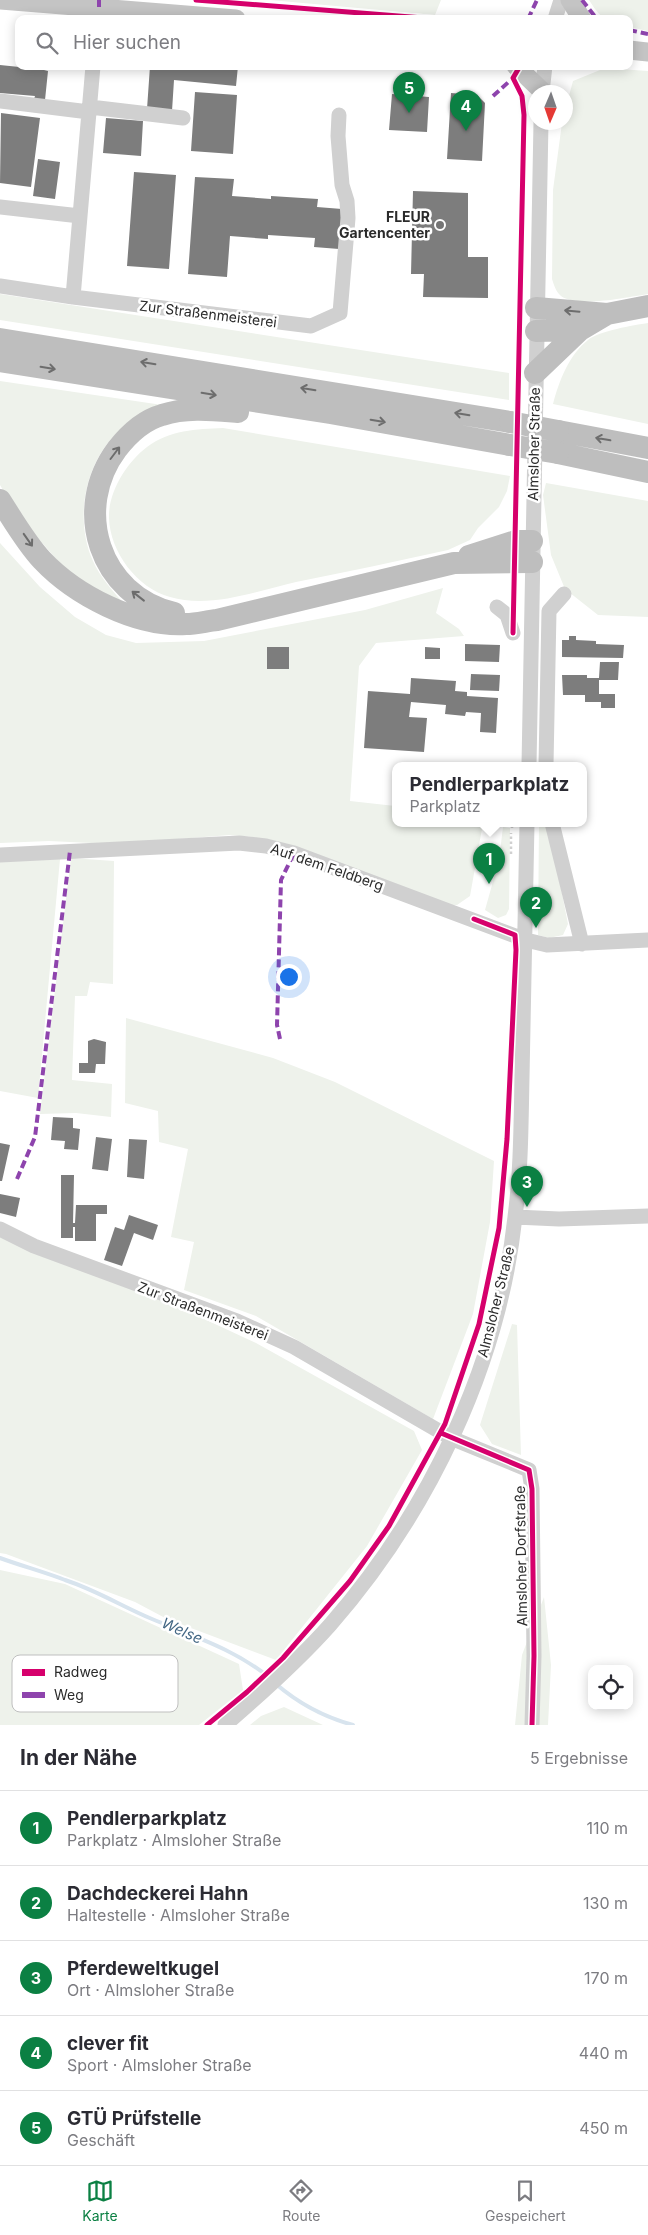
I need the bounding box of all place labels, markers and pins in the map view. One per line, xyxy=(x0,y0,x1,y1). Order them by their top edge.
pin: 5 xyxy=(393,72,425,113)
pin: 4 xyxy=(450,90,482,131)
place label: FLEUR Gartencenter xyxy=(339,208,430,241)
marker: FLEUR Gartencenter xyxy=(434,219,446,231)
pin: 1 xyxy=(473,843,505,884)
pin: 2 xyxy=(520,887,552,928)
pin: 3 xyxy=(511,1166,543,1207)

